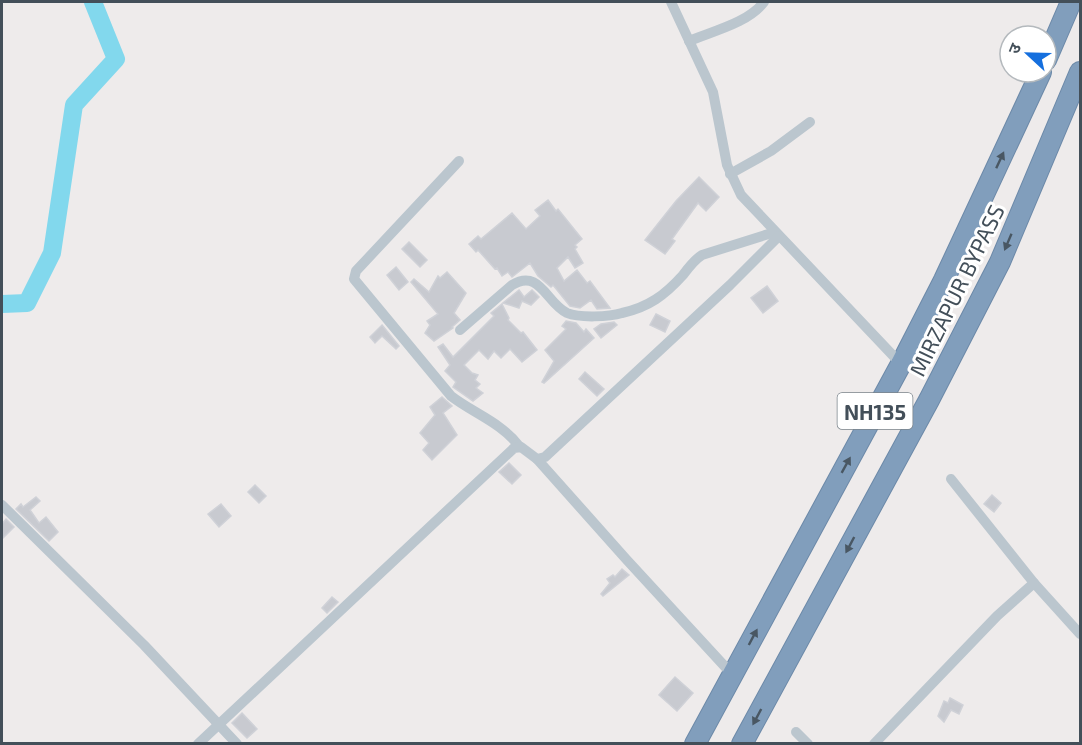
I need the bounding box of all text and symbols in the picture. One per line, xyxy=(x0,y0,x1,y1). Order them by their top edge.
north arrow xyxy=(998,24,1058,84)
text: उ xyxy=(1003,40,1024,56)
one-way arrow xyxy=(996,152,1005,169)
street label: MIRZAPUR BYPASS xyxy=(903,200,1009,380)
one-way arrow xyxy=(1003,234,1013,252)
road number: NH135 xyxy=(838,393,912,429)
one-way arrow xyxy=(841,457,851,474)
one-way arrow xyxy=(845,537,855,554)
one-way arrow xyxy=(748,628,758,645)
one-way arrow xyxy=(752,708,762,725)

